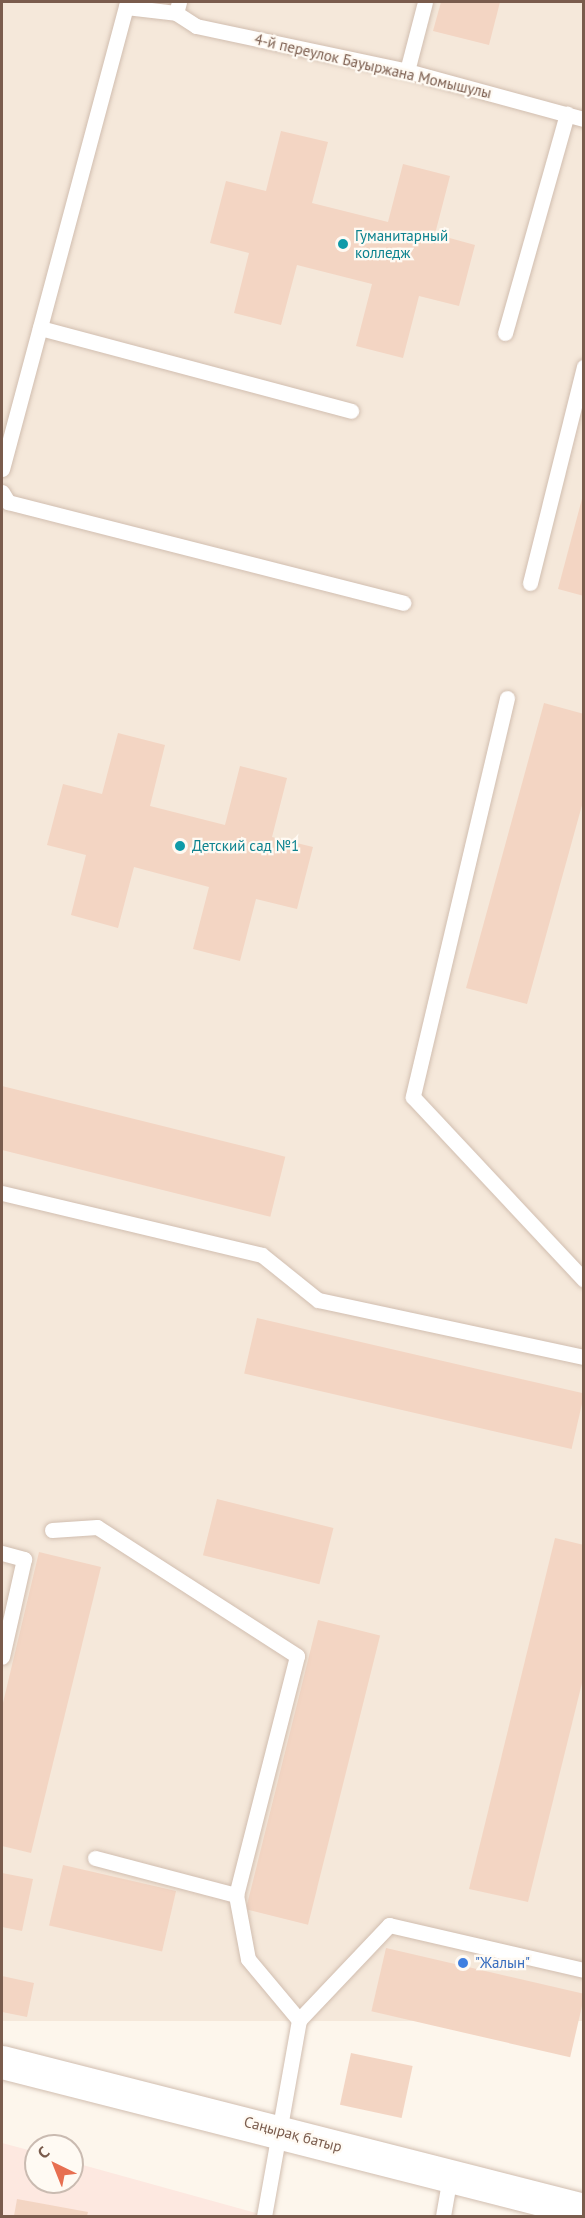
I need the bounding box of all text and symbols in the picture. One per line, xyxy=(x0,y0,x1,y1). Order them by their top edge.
street label: 4-й переулок Бауыржана Момышулы xyxy=(253,30,493,102)
place label: Гуманитарный колледж xyxy=(355,226,448,261)
marker: Гуманитарный колледж xyxy=(336,237,350,251)
place label: Детский сад №1 xyxy=(192,837,299,855)
marker: Детский сад №1 xyxy=(173,839,187,853)
place label: "Жалын" xyxy=(475,1954,530,1972)
marker: "Жалын" xyxy=(456,1956,470,1970)
street label: Саңырақ батыр xyxy=(242,2112,344,2156)
north arrow xyxy=(24,2134,84,2194)
text: С xyxy=(33,2142,53,2163)

